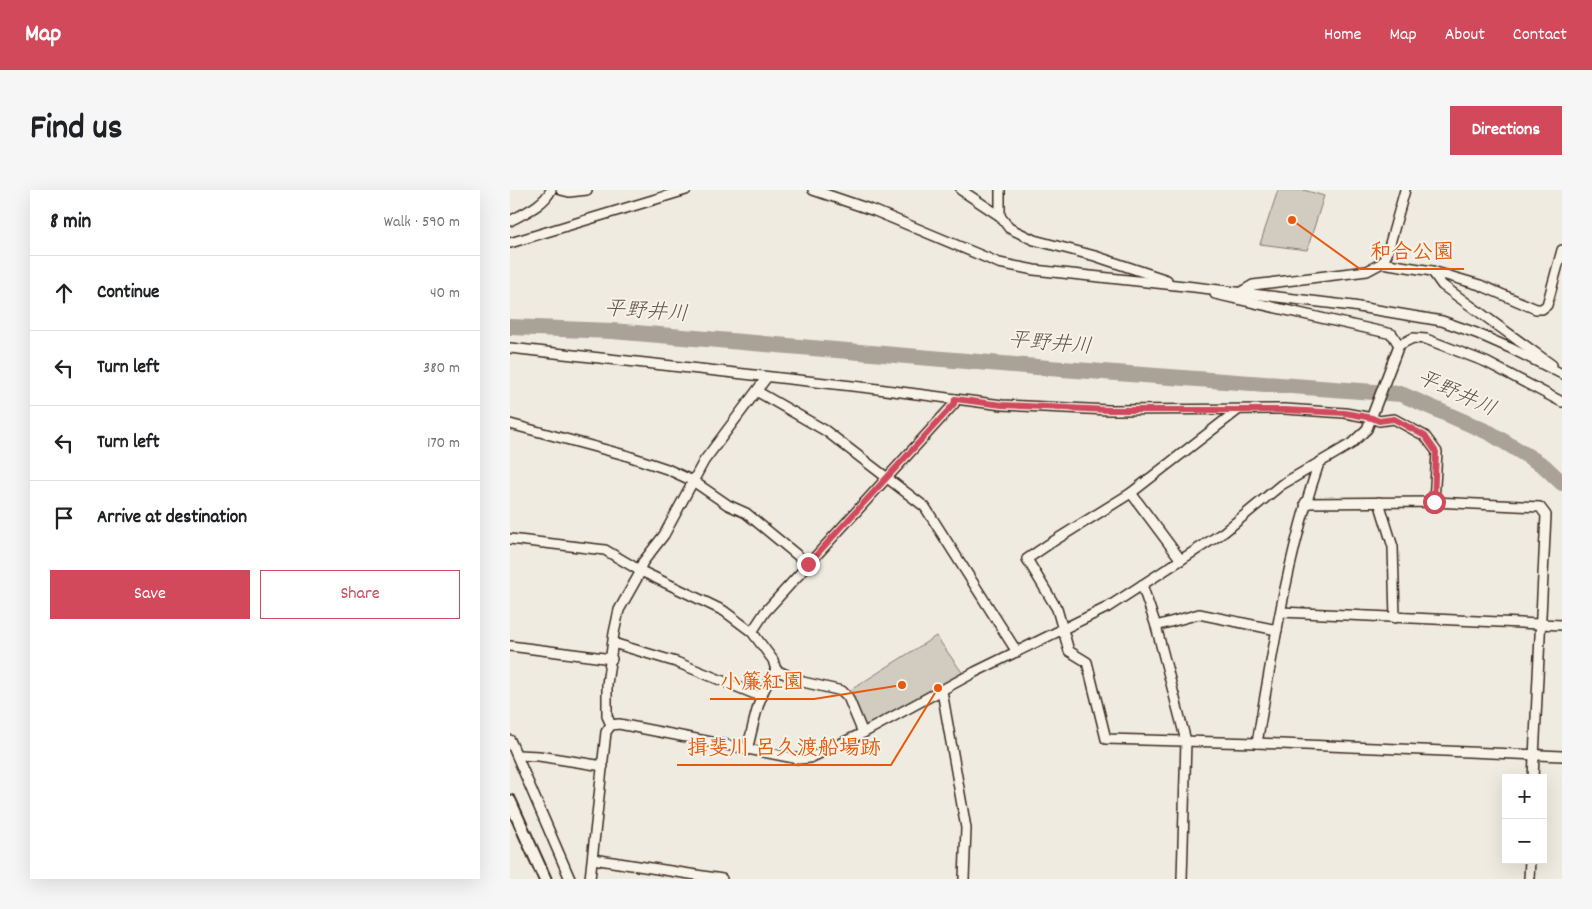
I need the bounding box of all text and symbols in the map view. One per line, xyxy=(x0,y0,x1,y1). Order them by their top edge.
text: Map xyxy=(25,18,61,52)
text: Home xyxy=(1324,23,1361,48)
text: Map xyxy=(1389,23,1417,48)
text: About xyxy=(1445,23,1485,48)
text: Contact xyxy=(1513,23,1567,48)
text: Find us xyxy=(30,105,122,155)
button: Directions xyxy=(1450,106,1562,155)
text: 8 min xyxy=(50,208,91,238)
text: Walk · 590 m xyxy=(384,211,460,234)
callout: 和合公園 xyxy=(1360,233,1464,269)
text: 和合公園 xyxy=(1370,239,1454,269)
icon: ahead xyxy=(50,279,78,307)
text: Continue xyxy=(97,280,159,307)
text: 40 m xyxy=(430,282,460,305)
water label: 平野井川 xyxy=(603,295,689,331)
water label: 平野井川 xyxy=(1007,326,1093,364)
icon: left xyxy=(50,354,78,382)
text: Turn left xyxy=(97,355,160,382)
text: 380 m xyxy=(423,357,460,380)
water label: 平野井川 xyxy=(1412,364,1500,426)
icon: left xyxy=(50,429,78,457)
text: Turn left xyxy=(97,430,160,457)
text: 170 m xyxy=(427,432,460,455)
route start xyxy=(1423,491,1446,514)
icon: arrive xyxy=(50,504,78,532)
text: Arrive at destination xyxy=(97,505,247,532)
route end xyxy=(797,553,820,576)
button: Save xyxy=(50,570,250,619)
button: Share xyxy=(260,570,460,619)
callout: 小簾紅園 xyxy=(710,663,814,699)
text: 小簾紅園 xyxy=(720,669,804,699)
callout: 揖斐川 呂久渡船場跡 xyxy=(677,729,891,765)
text: 揖斐川 呂久渡船場跡 xyxy=(687,735,881,765)
map controls xyxy=(1502,774,1547,864)
button: + xyxy=(1502,774,1547,819)
button: − xyxy=(1502,819,1547,864)

